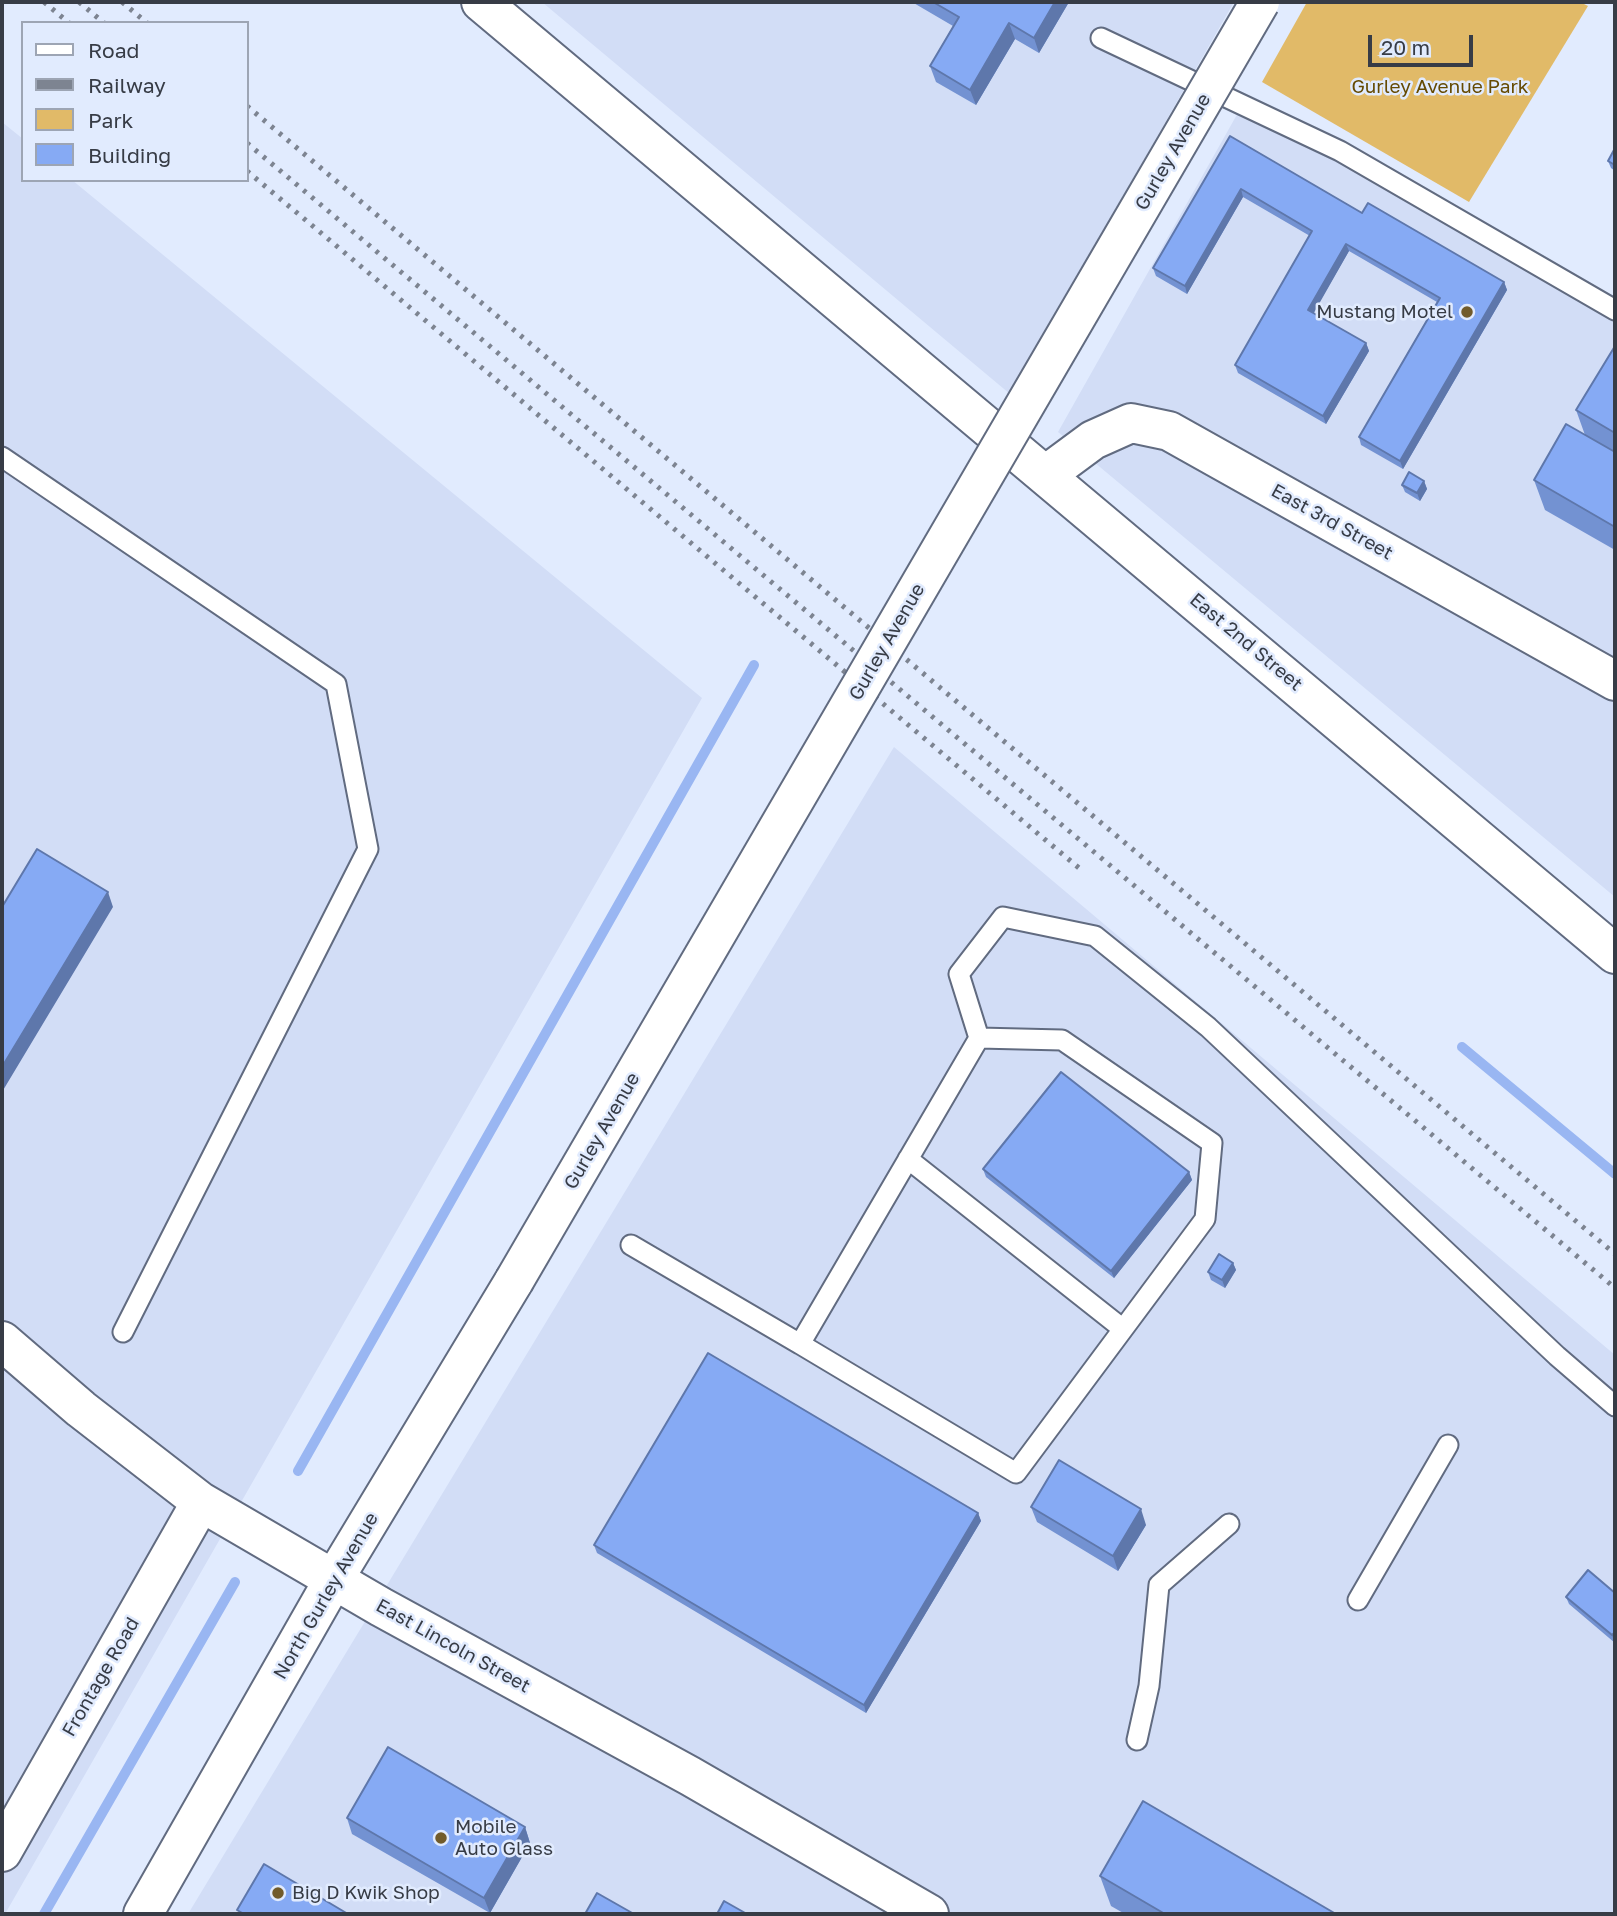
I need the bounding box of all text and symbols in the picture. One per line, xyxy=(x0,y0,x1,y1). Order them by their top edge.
legend xyxy=(21,21,248,182)
scale bar xyxy=(1372,21,1477,65)
text: 20 m xyxy=(1381,34,1430,60)
text: Road xyxy=(88,37,139,63)
text: Railway xyxy=(88,72,166,98)
park label: Gurley Avenue Park xyxy=(1351,76,1529,98)
street label: Gurley Avenue xyxy=(1130,89,1216,215)
text: Park xyxy=(88,107,133,133)
text: Building xyxy=(88,142,171,168)
place label: Mustang Motel xyxy=(1316,301,1453,323)
marker: Mustang Motel xyxy=(1459,304,1475,320)
street label: East 3rd Street xyxy=(1267,479,1397,565)
street label: Gurley Avenue xyxy=(844,579,930,705)
street label: East 2nd Street xyxy=(1185,588,1307,696)
street label: Gurley Avenue xyxy=(559,1068,645,1194)
street label: North Gurley Avenue xyxy=(269,1508,383,1684)
street label: East Lincoln Street xyxy=(372,1594,534,1698)
street label: Frontage Road xyxy=(58,1613,144,1741)
place label: Mobile Auto Glass xyxy=(455,1816,553,1860)
marker: Mobile Auto Glass xyxy=(433,1830,449,1846)
place label: Big D Kwik Shop xyxy=(292,1882,440,1904)
marker: Big D Kwik Shop xyxy=(270,1885,286,1901)

